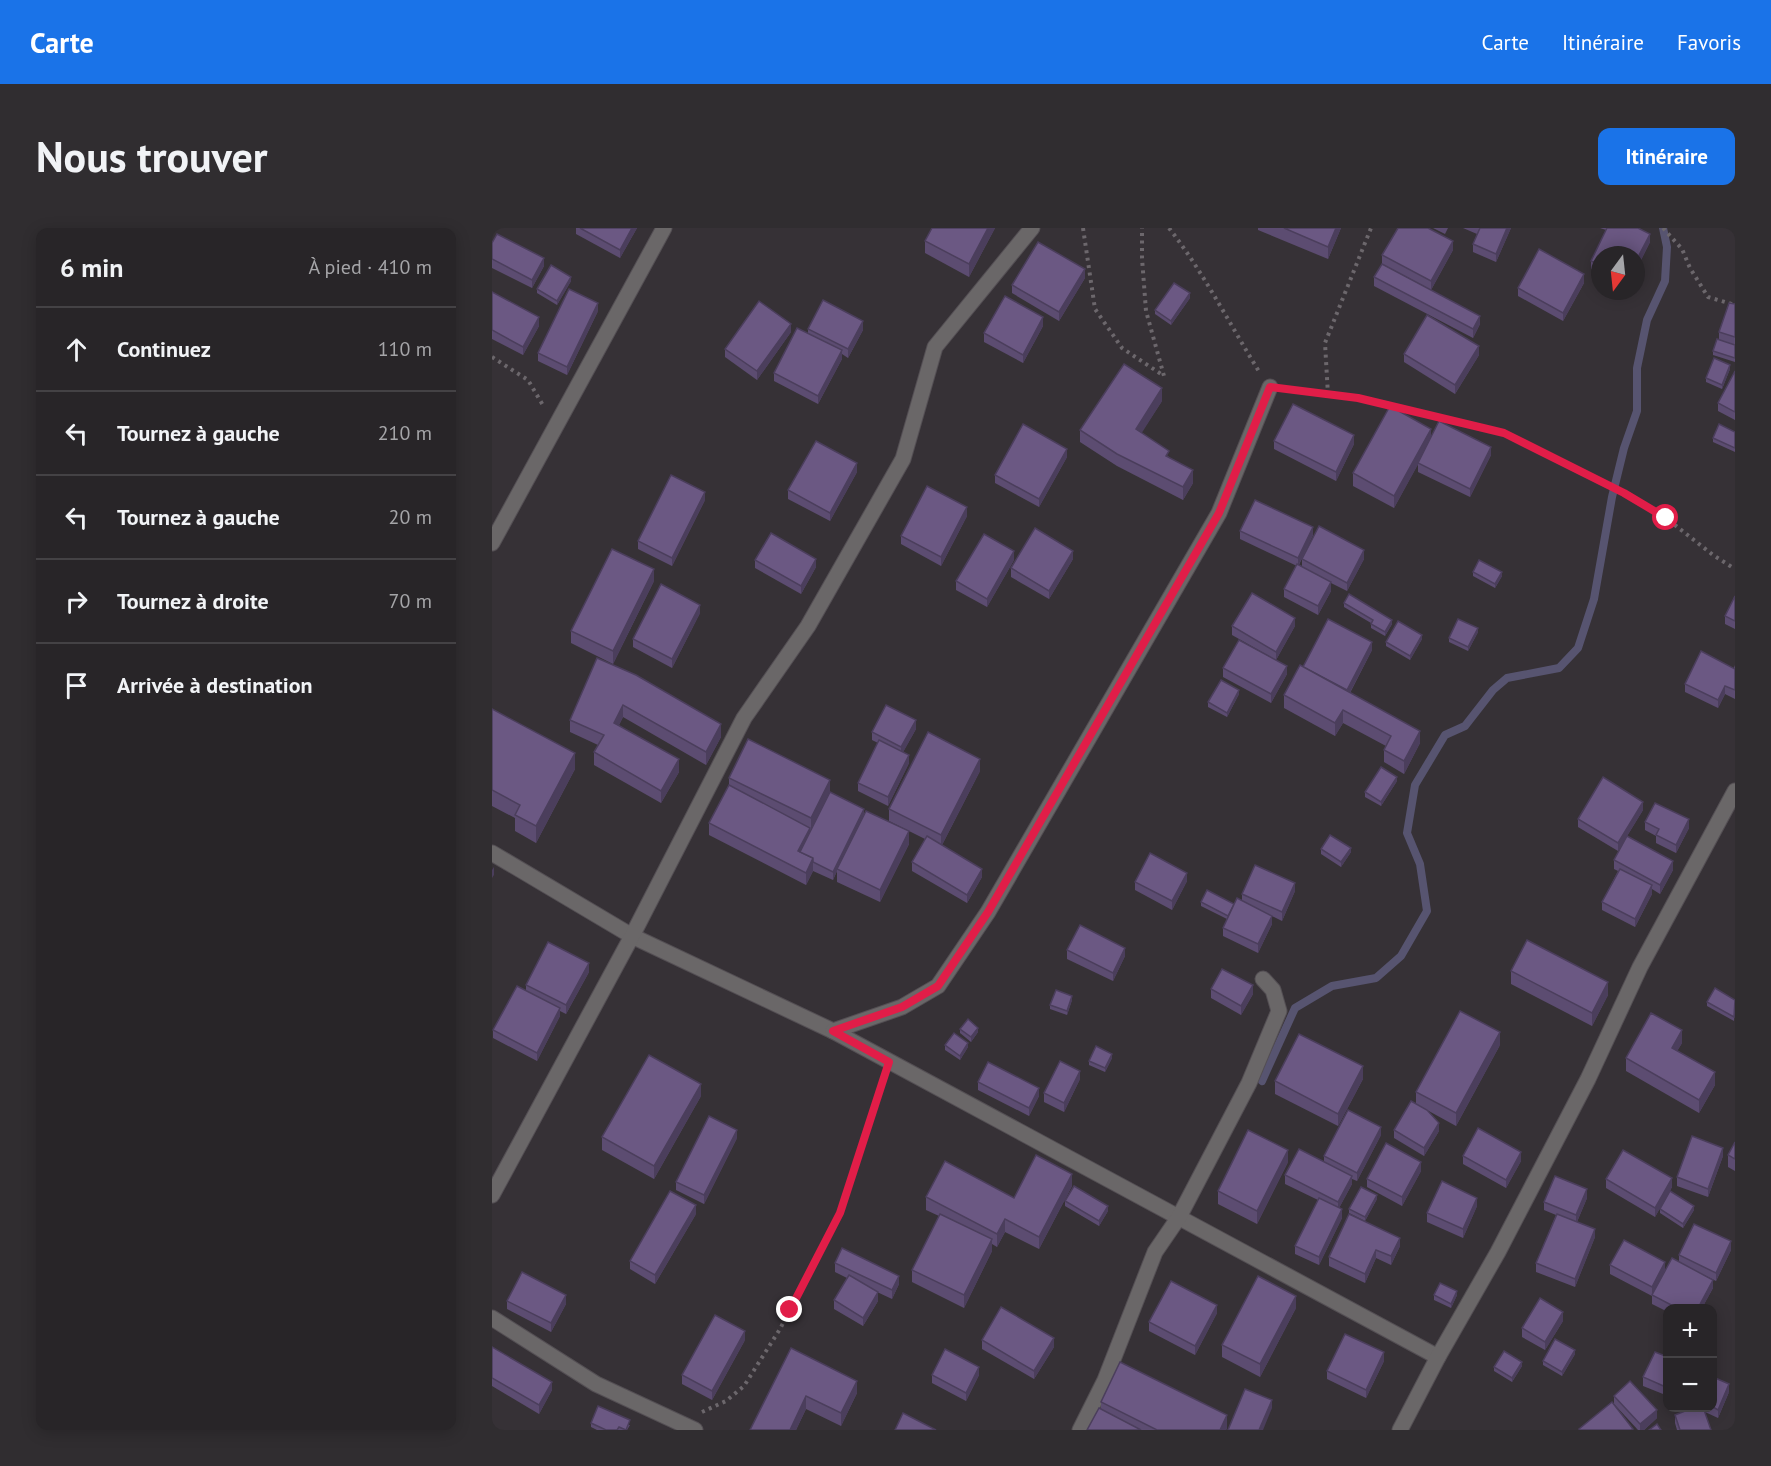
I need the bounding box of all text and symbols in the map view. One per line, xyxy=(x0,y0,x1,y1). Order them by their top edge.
text: Carte xyxy=(30,24,94,61)
text: Carte xyxy=(1482,29,1529,56)
text: Itinéraire xyxy=(1562,29,1644,56)
text: Favoris xyxy=(1677,29,1741,56)
button: Itinéraire xyxy=(1598,128,1735,185)
text: Nous trouver xyxy=(36,129,267,184)
north arrow xyxy=(1591,246,1645,300)
text: 6 min xyxy=(60,251,123,284)
text: À pied · 410 m xyxy=(308,254,432,280)
icon: ahead xyxy=(60,333,93,366)
text: Continuez xyxy=(117,335,211,363)
text: 110 m xyxy=(378,336,432,362)
icon: left xyxy=(60,417,93,450)
text: Tournez à gauche xyxy=(117,419,280,447)
text: 210 m xyxy=(378,420,432,446)
icon: left xyxy=(60,501,93,534)
text: Tournez à gauche xyxy=(117,503,280,531)
text: 20 m xyxy=(389,504,432,530)
route start xyxy=(1652,504,1678,530)
icon: right xyxy=(60,585,93,618)
text: Tournez à droite xyxy=(117,587,269,615)
text: 70 m xyxy=(389,588,432,614)
icon: arrive xyxy=(60,669,93,702)
text: Arrivée à destination xyxy=(117,671,313,699)
route end xyxy=(776,1296,802,1322)
map controls xyxy=(1663,1304,1717,1412)
button: + xyxy=(1663,1304,1717,1358)
button: − xyxy=(1663,1358,1717,1412)

